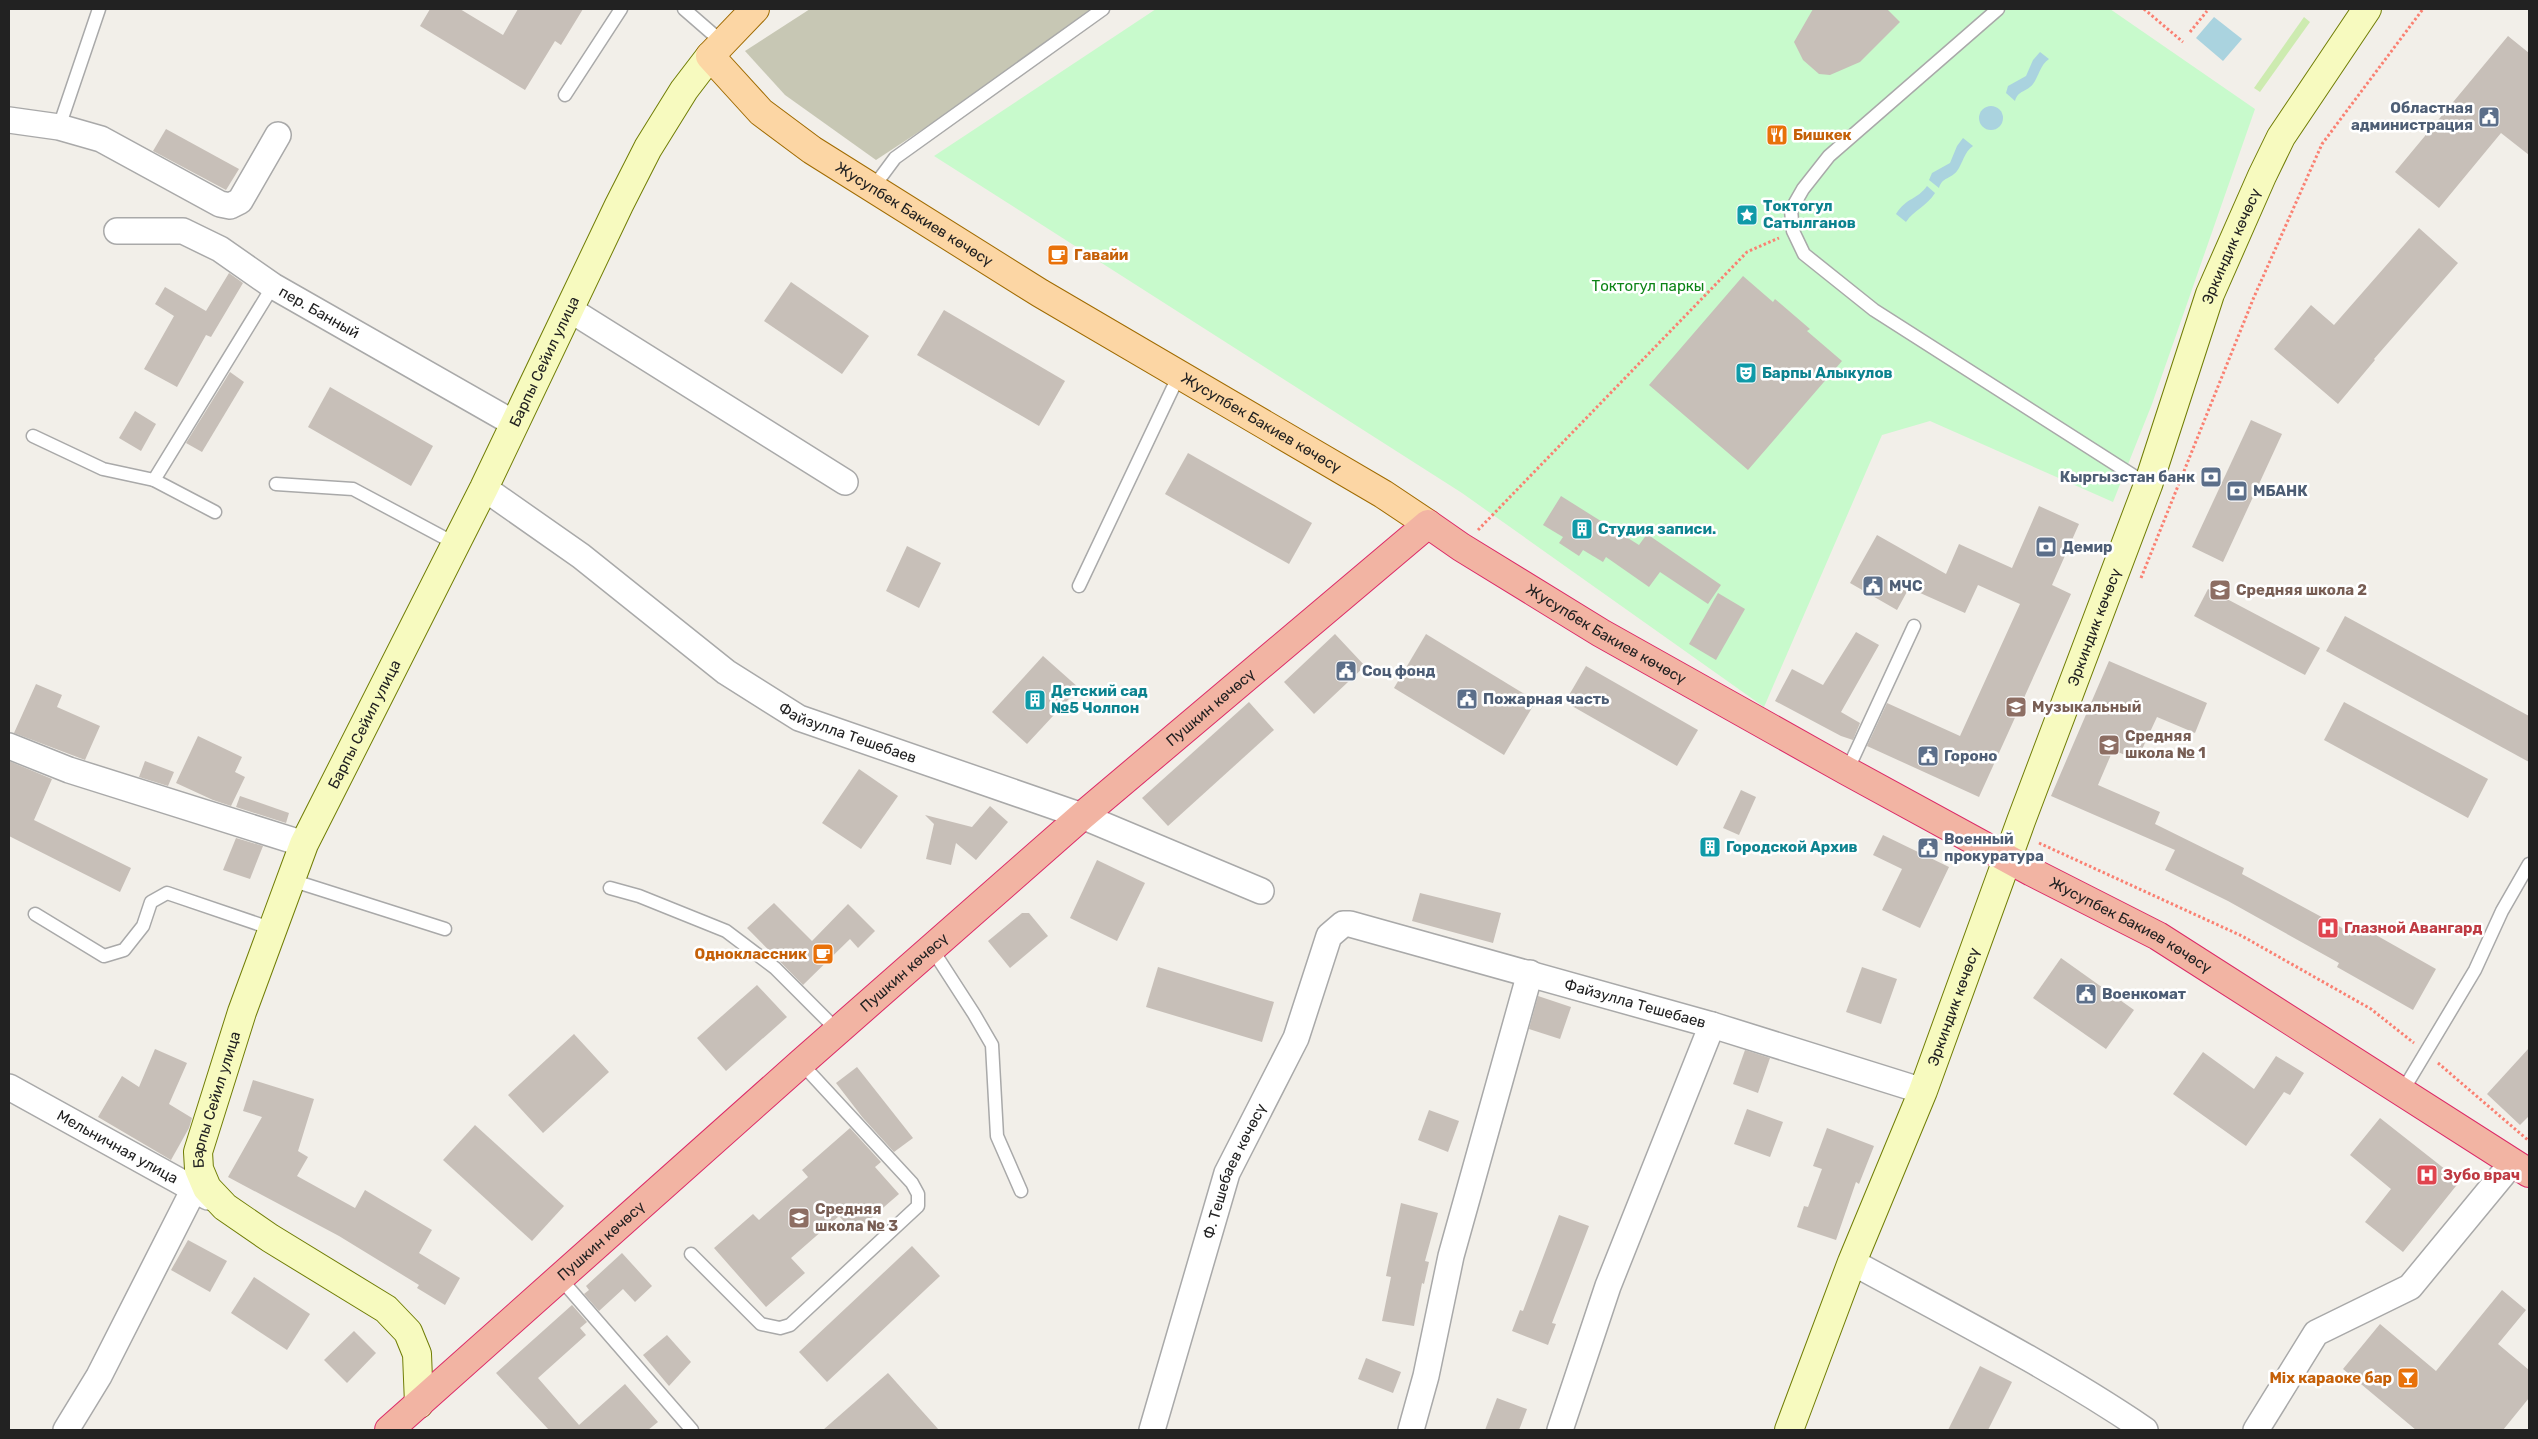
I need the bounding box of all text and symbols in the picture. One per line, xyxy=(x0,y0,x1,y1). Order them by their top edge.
place label: Областная администрация xyxy=(2351,99,2473,134)
public building icon: Областная администрация xyxy=(2477,105,2501,129)
restaurant icon: Бишкек xyxy=(1765,123,1789,147)
place label: Бишкек xyxy=(1793,126,1852,144)
street label: Жусупбек Бакиев көчөсү xyxy=(832,158,996,270)
street label: Эркиндик көчөсү xyxy=(2198,186,2264,306)
place label: Токтогул Сатылганов xyxy=(1763,197,1856,232)
place icon: Токтогул Сатылганов xyxy=(1735,203,1759,227)
cafe icon: Гавайи xyxy=(1046,243,1070,267)
place label: Гавайи xyxy=(1074,246,1128,264)
park label: Токтогул паркы xyxy=(1592,277,1704,295)
street label: пер. Банный xyxy=(276,282,363,342)
street label: Барпы Сейил улица xyxy=(506,293,583,430)
theatre icon: Барпы Алыкулов xyxy=(1734,361,1758,385)
place label: Барпы Алыкулов xyxy=(1762,364,1893,382)
street label: Жусупбек Бакиев көчөсү xyxy=(1178,369,1345,477)
bank icon: Кыргызстан банк xyxy=(2199,465,2223,489)
place label: Кыргызстан банк xyxy=(2060,468,2195,486)
bank icon: МБАНК xyxy=(2225,479,2249,503)
place label: МБАНК xyxy=(2253,482,2308,500)
building icon: Студия записи. xyxy=(1570,517,1594,541)
place label: Студия записи. xyxy=(1598,520,1716,538)
bank icon: Демир xyxy=(2034,535,2058,559)
place label: Демир xyxy=(2062,538,2113,556)
street label: Эркиндик көчөсү xyxy=(2064,566,2125,689)
public building icon: МЧС xyxy=(1861,574,1885,598)
place label: МЧС xyxy=(1889,577,1923,595)
school or university icon: Средняя школа 2 xyxy=(2208,578,2232,602)
street label: Жусупбек Бакиев көчөсү xyxy=(1523,580,1689,688)
place label: Средняя школа 2 xyxy=(2236,581,2367,599)
street label: Барпы Сейил улица xyxy=(324,657,405,792)
public building icon: Соц фонд xyxy=(1334,659,1358,683)
place label: Соц фонд xyxy=(1362,662,1436,680)
street label: Пушкин көчөсү xyxy=(1162,665,1259,750)
place label: Детский сад №5 Чолпон xyxy=(1051,682,1148,717)
public building icon: Пожарная часть xyxy=(1455,687,1479,711)
building icon: Детский сад №5 Чолпон xyxy=(1023,688,1047,712)
place label: Пожарная часть xyxy=(1483,690,1610,708)
school or university icon: Музыкальный xyxy=(2004,695,2028,719)
street label: Файзулла Тешебаев xyxy=(775,698,919,767)
place label: Музыкальный xyxy=(2032,698,2141,716)
place label: Средняя школа № 1 xyxy=(2125,727,2206,762)
school or university icon: Средняя школа № 1 xyxy=(2097,733,2121,757)
public building icon: Гороно xyxy=(1916,744,1940,768)
place label: Гороно xyxy=(1944,747,1997,765)
place label: Военный прокуратура xyxy=(1944,830,2044,865)
building icon: Городской Архив xyxy=(1698,835,1722,859)
public building icon: Военный прокуратура xyxy=(1916,836,1940,860)
place label: Городской Архив xyxy=(1726,838,1858,856)
street label: Жусупбек Бакиев көчөсү xyxy=(2046,873,2215,977)
hospital icon: Глазной Авангард xyxy=(2316,916,2340,940)
place label: Глазной Авангард xyxy=(2344,919,2483,937)
street label: Пушкин көчөсү xyxy=(857,929,952,1016)
cafe icon: Одноклассник xyxy=(811,942,835,966)
place label: Одноклассник xyxy=(694,945,807,963)
street label: Эркиндик көчөсү xyxy=(1924,945,1983,1069)
street label: Файзулла Тешебаев xyxy=(1562,975,1708,1032)
public building icon: Военкомат xyxy=(2074,982,2098,1006)
place label: Военкомат xyxy=(2102,985,2187,1003)
street label: Барпы Сейил улица xyxy=(189,1029,244,1169)
street label: Ф. Тешебаев көчөсү xyxy=(1199,1101,1270,1241)
street label: Мельничная улица xyxy=(54,1106,181,1188)
hospital icon: Зубо врач xyxy=(2415,1163,2439,1187)
place label: Зубо врач xyxy=(2443,1166,2520,1184)
street label: Пушкин көчөсү xyxy=(554,1198,648,1285)
place label: Средняя школа № 3 xyxy=(815,1200,898,1235)
school or university icon: Средняя школа № 3 xyxy=(787,1206,811,1230)
bar icon: Mix караоке бар xyxy=(2396,1366,2420,1390)
place label: Mix караоке бар xyxy=(2269,1369,2392,1387)

